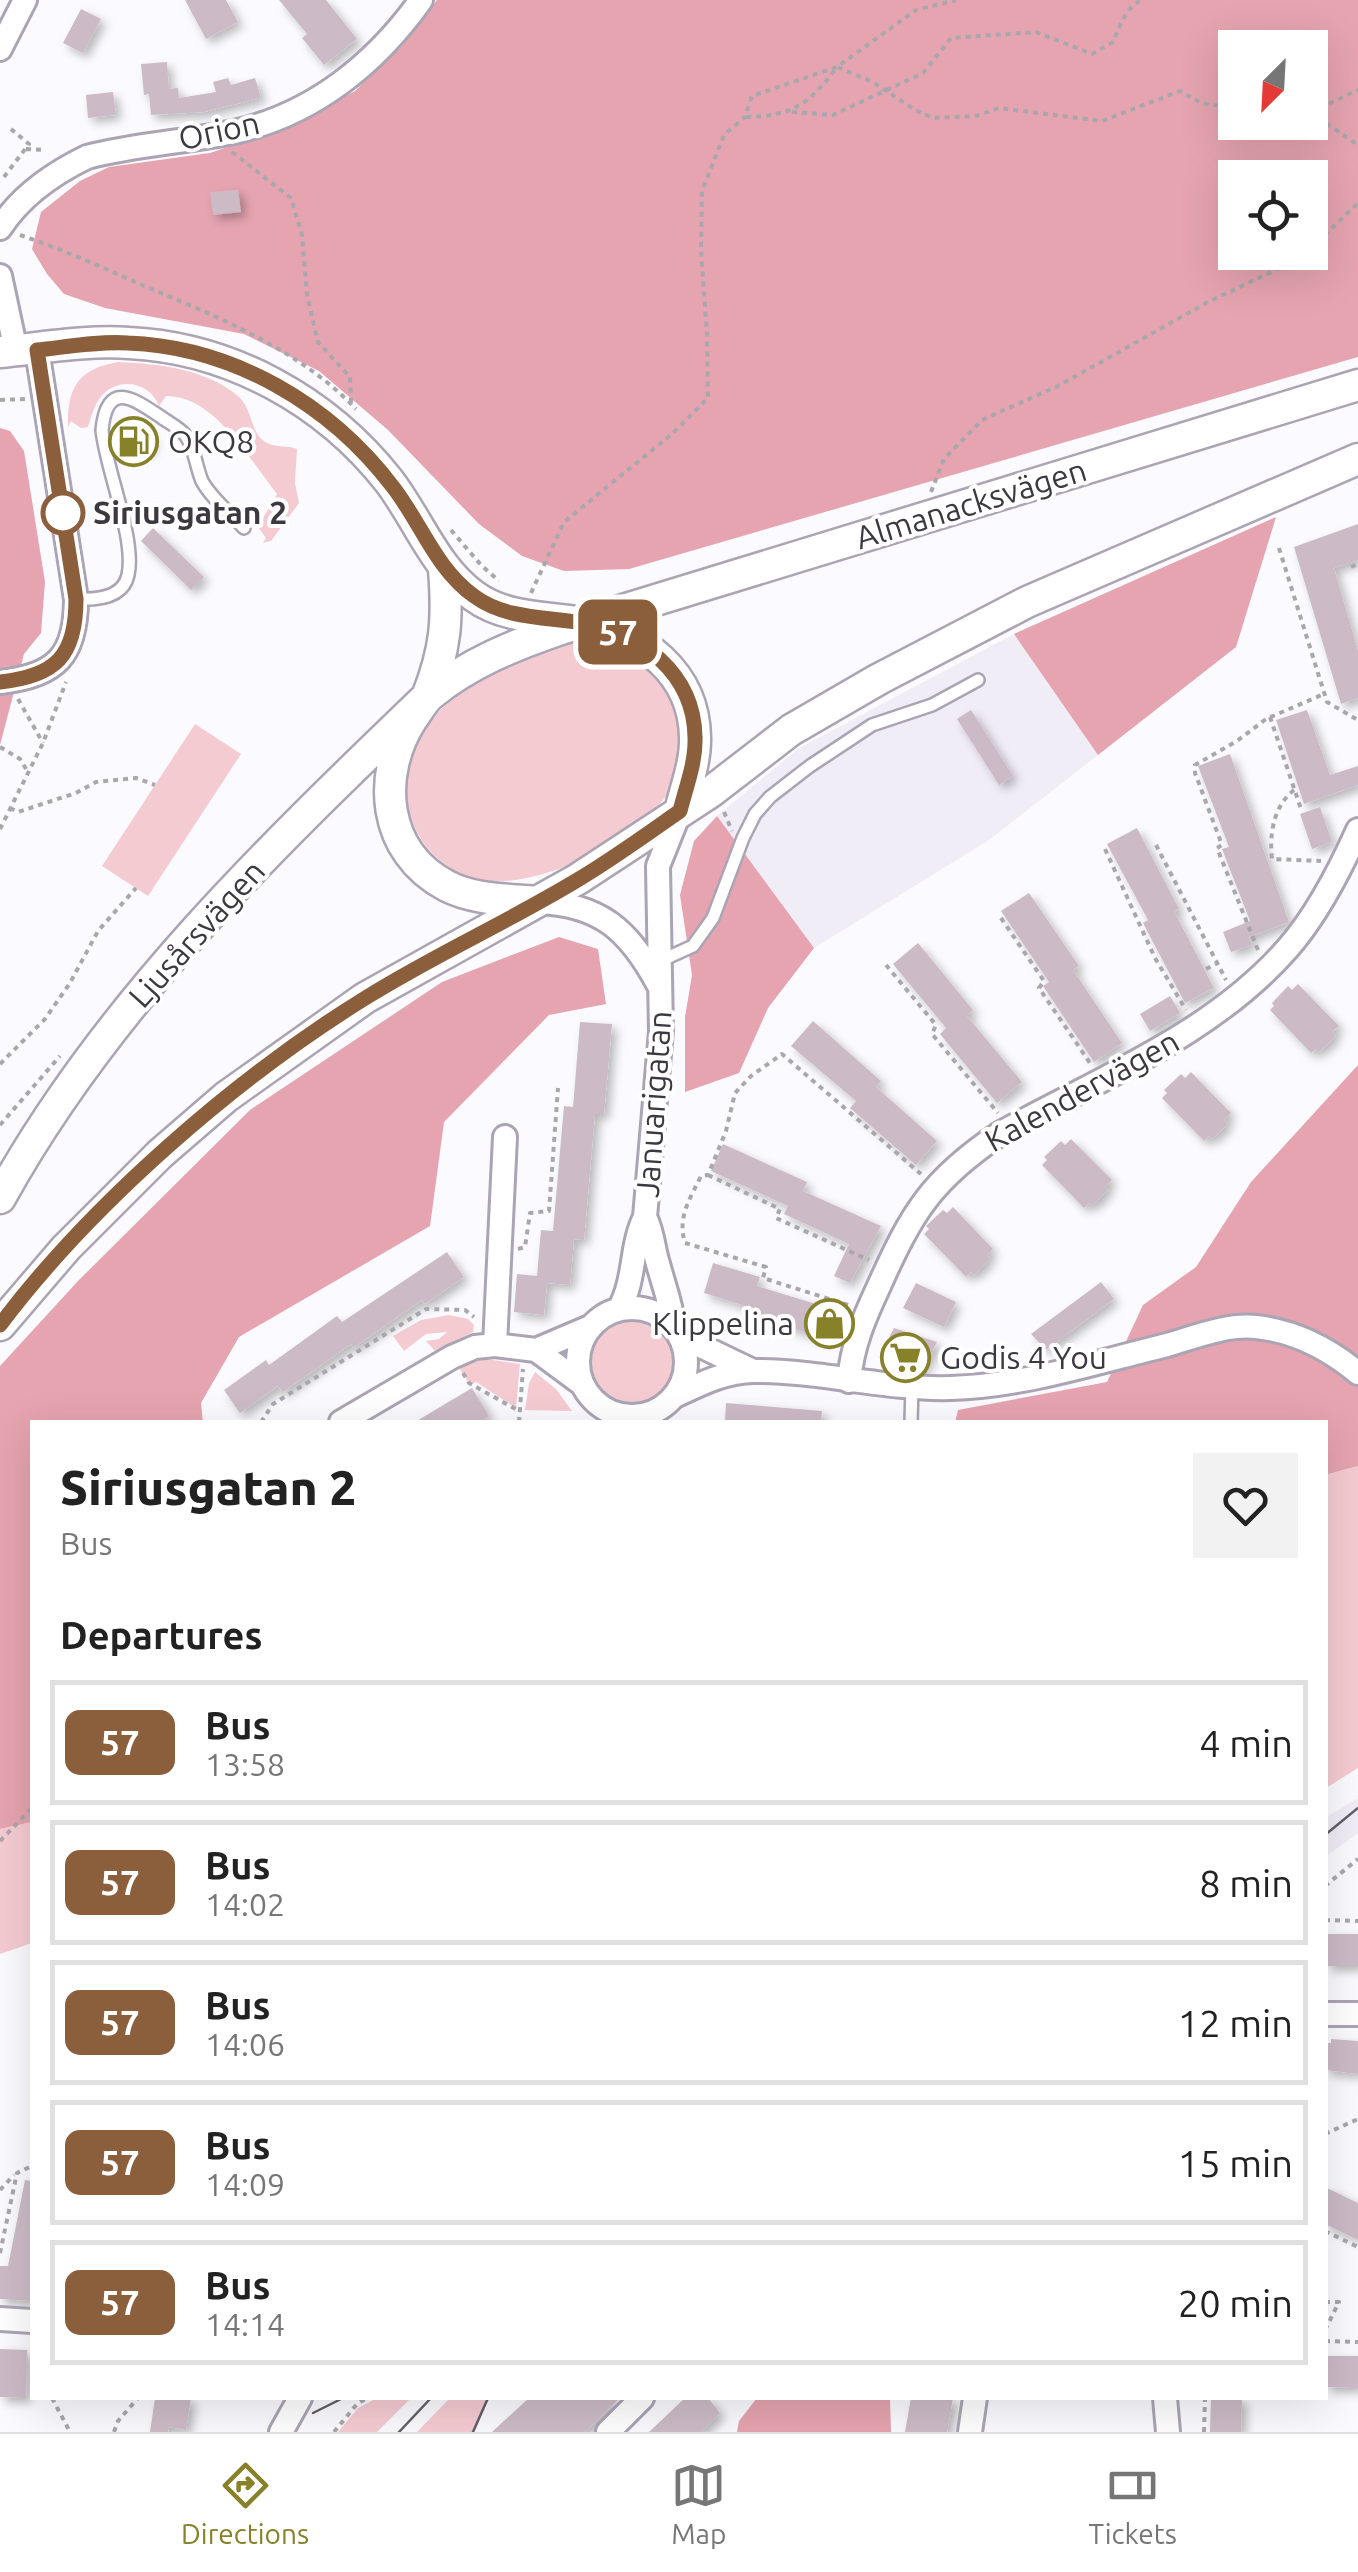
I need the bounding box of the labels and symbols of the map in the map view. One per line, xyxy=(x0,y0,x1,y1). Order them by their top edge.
north arrow xyxy=(1218,30,1328,140)
street label: Orion xyxy=(175,104,263,156)
fuel station icon: OKQ8 xyxy=(107,416,159,468)
place label: OKQ8 xyxy=(168,423,254,459)
street label: Almanacksvägen xyxy=(851,451,1090,555)
marker: Siriusgatan 2 xyxy=(42,492,84,534)
place label: Siriusgatan 2 xyxy=(93,494,287,530)
line badge: 57 xyxy=(573,600,663,664)
street label: Ljusårsvägen xyxy=(121,853,272,1014)
street label: Januarigatan xyxy=(629,1009,677,1199)
street label: Kalendervägen xyxy=(978,1022,1185,1158)
shop icon: Klippelina xyxy=(803,1298,855,1350)
place label: Klippelina xyxy=(652,1305,794,1341)
supermarket icon: Godis 4 You xyxy=(879,1332,931,1384)
place label: Godis 4 You xyxy=(940,1339,1107,1375)

